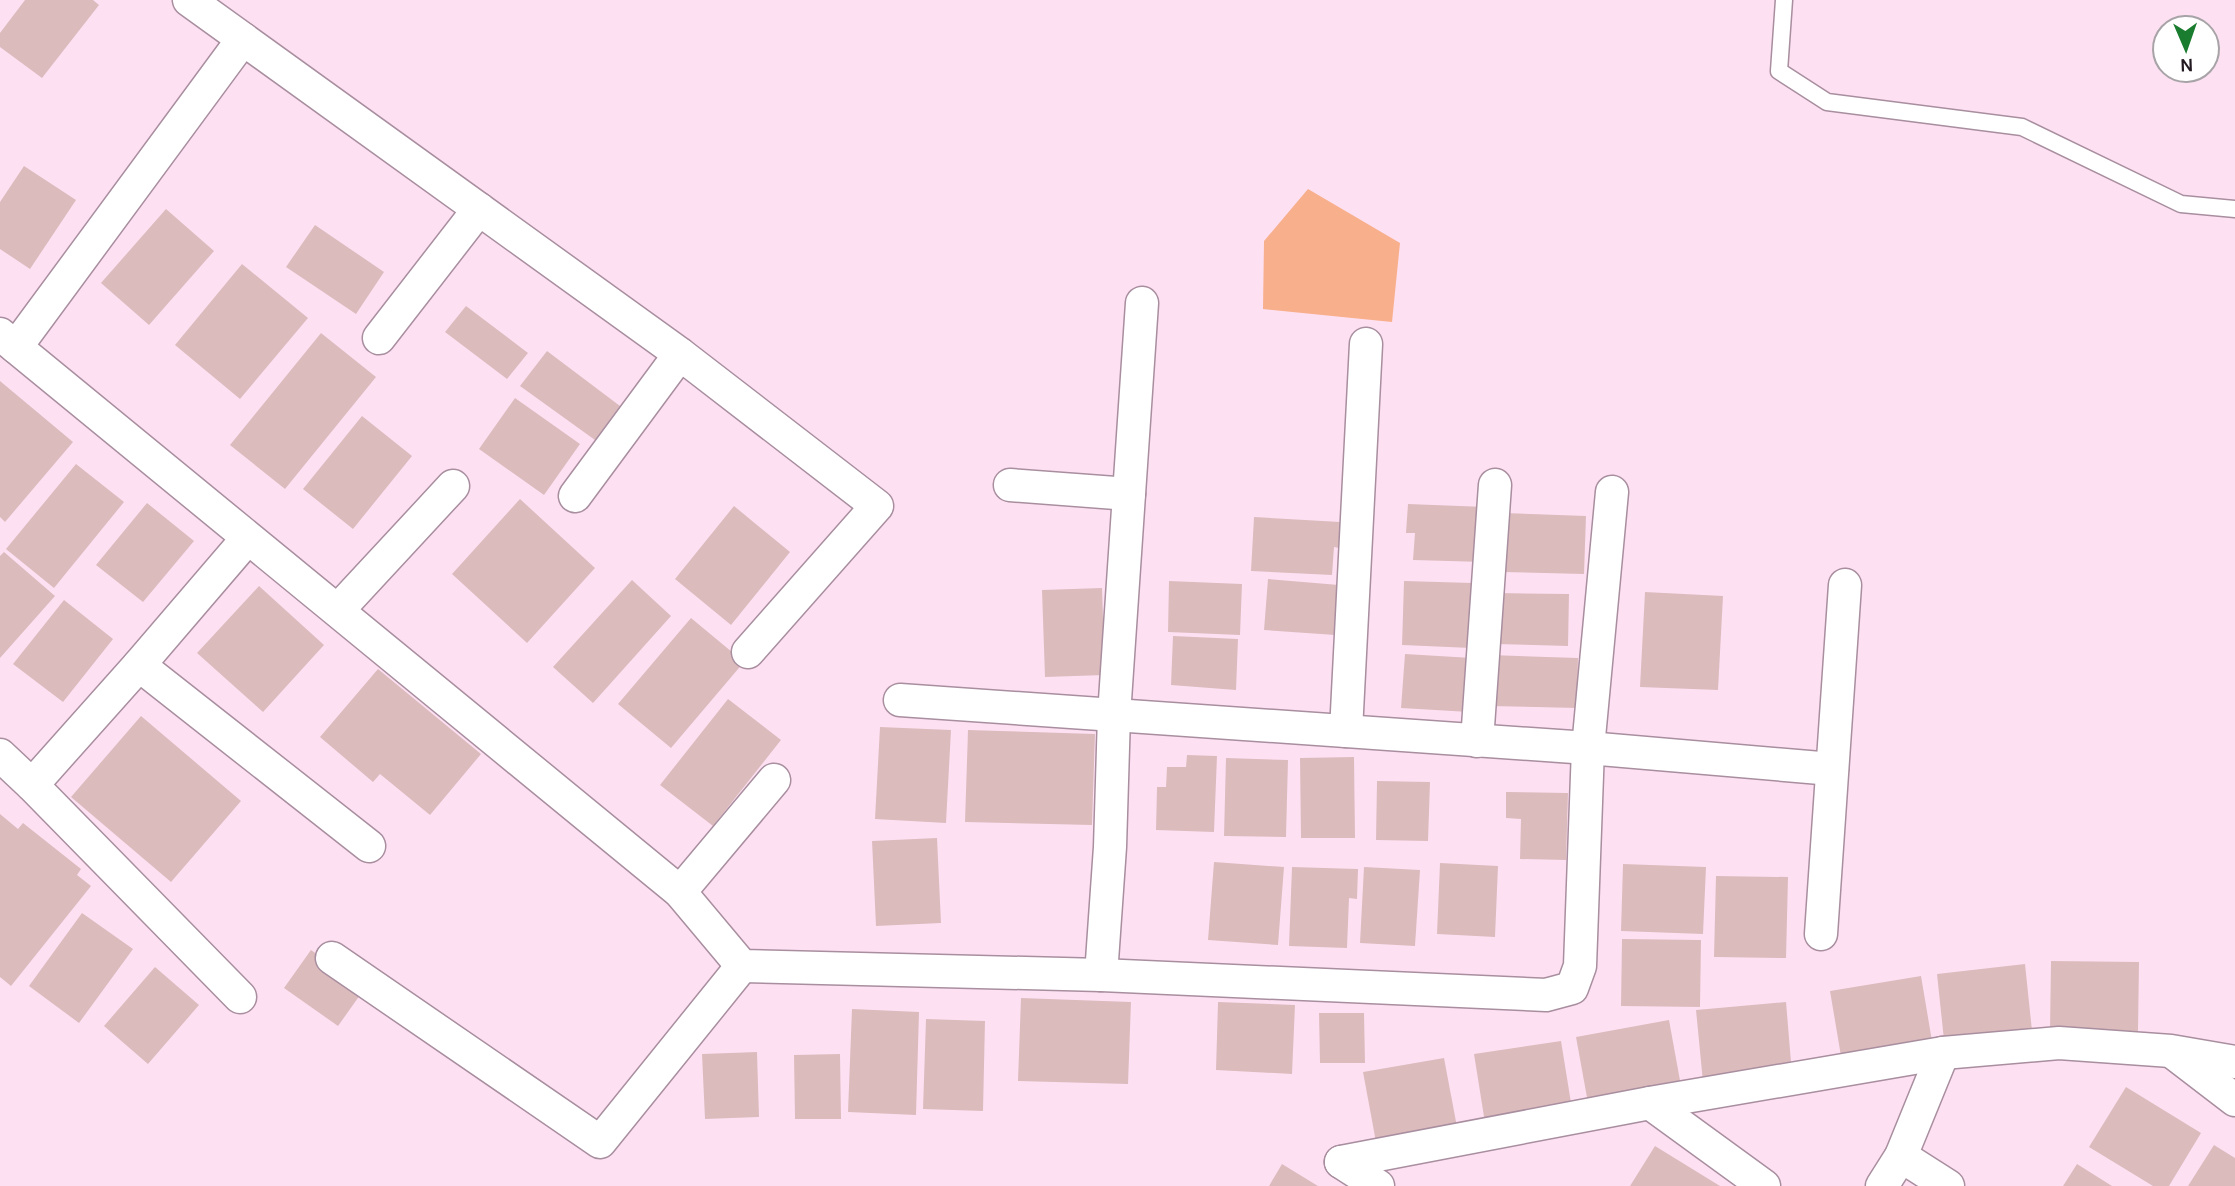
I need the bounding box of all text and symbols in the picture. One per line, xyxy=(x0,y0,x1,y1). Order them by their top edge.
north arrow xyxy=(2151,14,2221,84)
text: N xyxy=(2179,54,2194,76)

